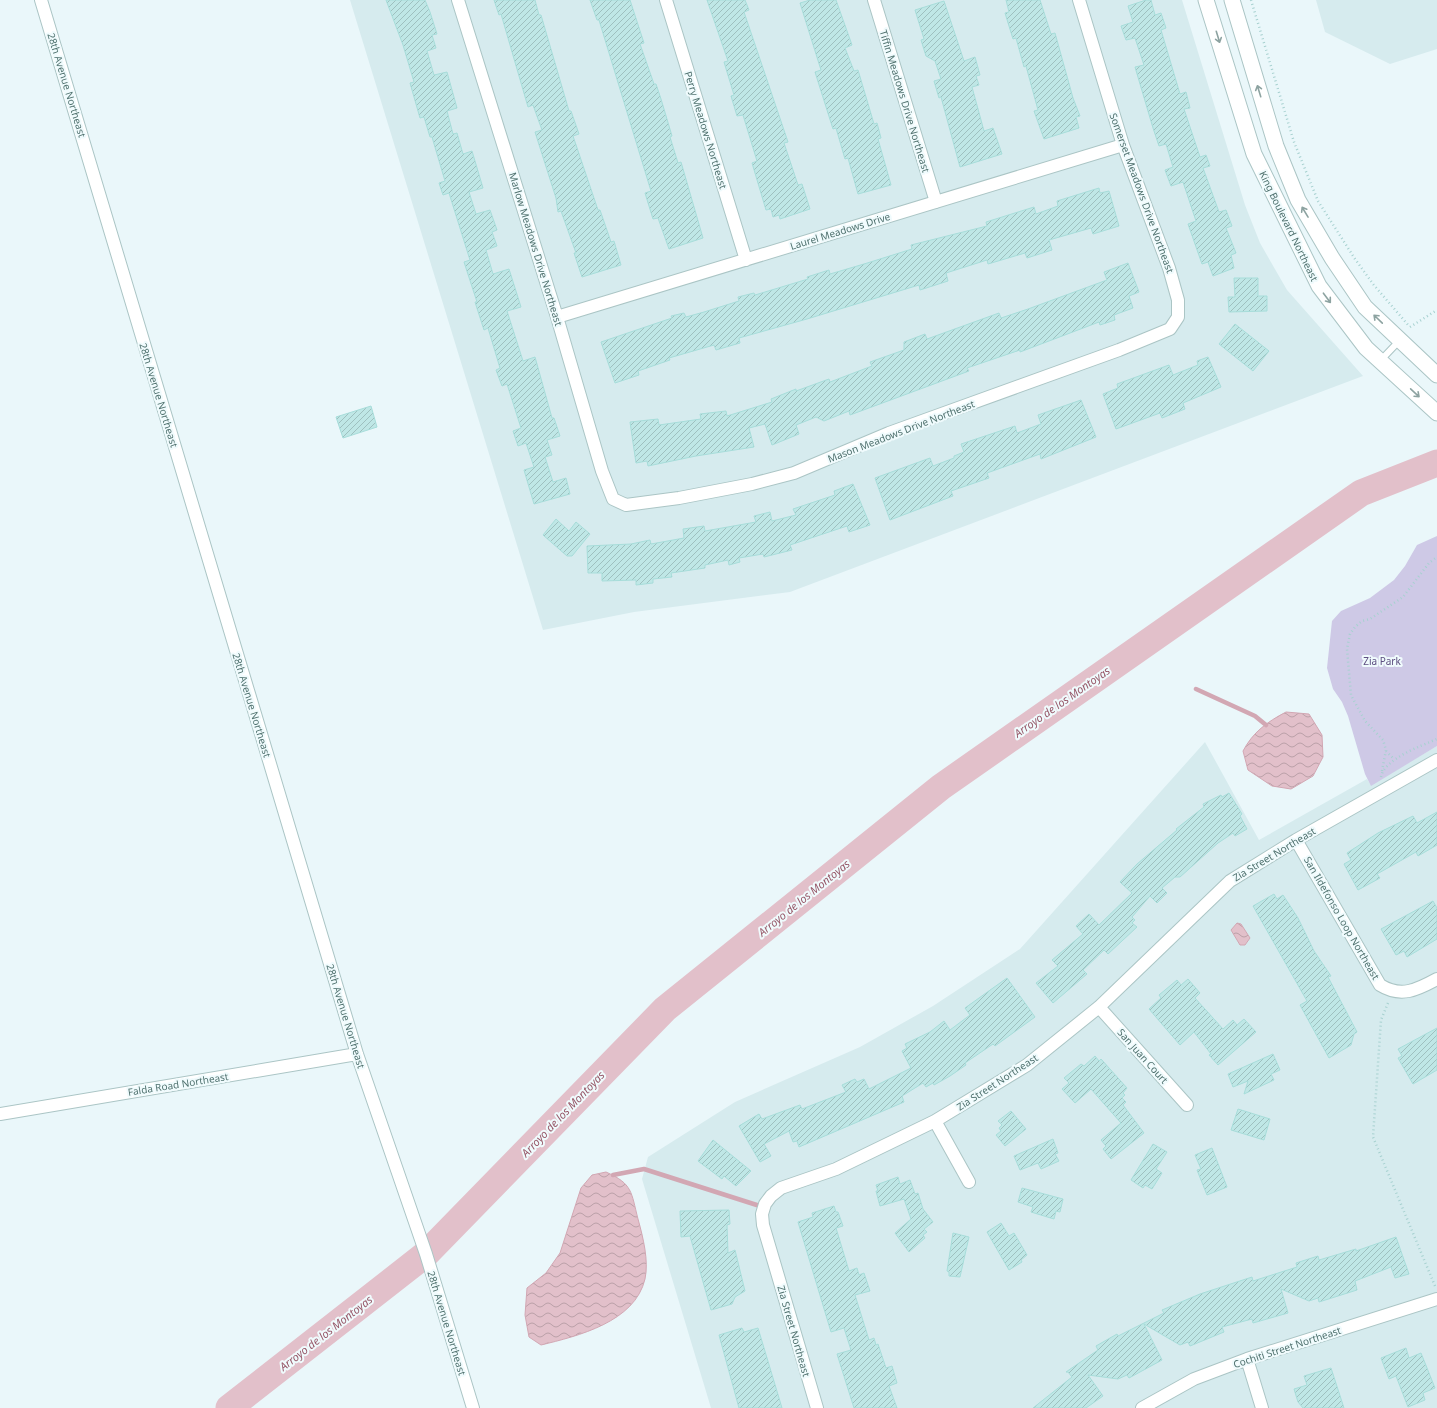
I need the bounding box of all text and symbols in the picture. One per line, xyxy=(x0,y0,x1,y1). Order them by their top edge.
street label: Tiffin Meadows Drive Northeast xyxy=(877,28,934,174)
street label: 28th Avenue Northeast xyxy=(44,31,90,139)
one-way arrow xyxy=(1214,31,1222,43)
street label: Perry Meadows Northeast xyxy=(681,69,731,191)
one-way arrow xyxy=(1255,85,1262,98)
street label: Somerset Meadows Drive Northeast xyxy=(1106,111,1178,275)
street label: King Boulevard Northeast xyxy=(1256,169,1322,284)
street label: Marlow Meadows Drive Northeast xyxy=(506,171,566,328)
one-way arrow xyxy=(1301,207,1309,218)
street label: Laurel Meadows Drive xyxy=(788,209,892,253)
one-way arrow xyxy=(1323,292,1332,303)
one-way arrow xyxy=(1373,314,1383,324)
street label: 28th Avenue Northeast xyxy=(136,341,182,449)
one-way arrow xyxy=(1410,389,1420,398)
street label: Mason Meadows Drive Northeast xyxy=(825,396,977,466)
street label: 28th Avenue Northeast xyxy=(229,651,275,759)
park label: Zia Park xyxy=(1363,654,1401,668)
water label: Arroyo de los Montoyas xyxy=(1010,663,1113,741)
street label: Zia Street Northeast xyxy=(1230,824,1318,884)
street label: San Ildefonso Loop Northeast xyxy=(1301,854,1383,982)
water label: Arroyo de los Montoyas xyxy=(754,856,853,940)
street label: 28th Avenue Northeast xyxy=(323,962,369,1070)
street label: San Juan Court xyxy=(1115,1025,1172,1087)
street label: Zia Street Northeast xyxy=(954,1050,1041,1114)
water label: Arroyo de los Montoyas xyxy=(517,1067,608,1161)
street label: Falda Road Northeast xyxy=(127,1069,230,1099)
street label: 28th Avenue Northeast xyxy=(424,1269,470,1377)
street label: Zia Street Northeast xyxy=(774,1284,814,1379)
water label: Arroyo de los Montoyas xyxy=(275,1292,375,1374)
street label: Cochiti Street Northeast xyxy=(1231,1323,1343,1371)

